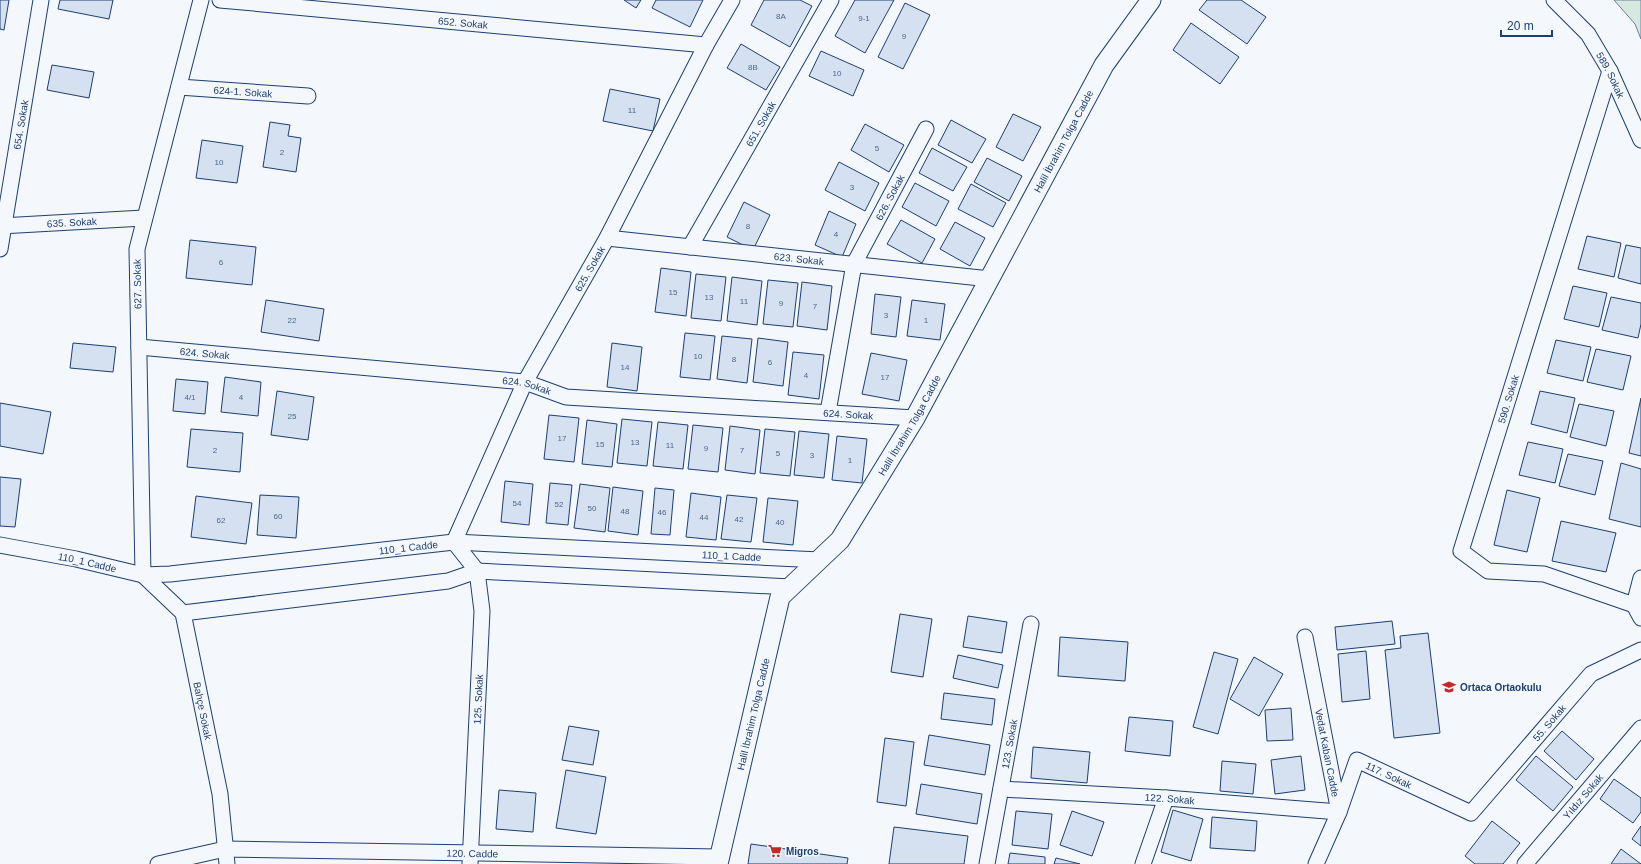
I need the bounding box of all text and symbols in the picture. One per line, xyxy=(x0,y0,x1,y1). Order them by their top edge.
house number: 8A xyxy=(776,12,787,21)
scale bar xyxy=(1501,12,1552,38)
house number: 9-1 xyxy=(858,14,870,23)
street label: 652. Sokak xyxy=(437,15,489,31)
text: 20 m xyxy=(1507,19,1534,33)
house number: 9 xyxy=(902,32,907,41)
street label: 589. Sokak xyxy=(1594,50,1627,101)
house number: 8B xyxy=(748,63,758,72)
house number: 10 xyxy=(833,69,842,78)
street label: 624-1. Sokak xyxy=(213,84,274,100)
street label: Halil İbrahim Tolga Cadde xyxy=(1032,88,1096,195)
street label: 654. Sokak xyxy=(11,98,31,150)
street label: 651. Sokak xyxy=(744,99,779,148)
house number: 11 xyxy=(628,106,637,115)
house number: 5 xyxy=(875,144,880,153)
house number: 2 xyxy=(280,148,285,157)
house number: 10 xyxy=(215,158,224,167)
street label: 626. Sokak xyxy=(873,172,907,222)
house number: 3 xyxy=(850,183,855,192)
street label: 635. Sokak xyxy=(47,216,98,229)
house number: 8 xyxy=(746,222,751,231)
house number: 4 xyxy=(834,230,839,239)
street label: 625. Sokak xyxy=(573,244,608,293)
street label: 623. Sokak xyxy=(773,251,825,267)
street label: 627. Sokak xyxy=(132,258,143,309)
house number: 6 xyxy=(219,258,224,267)
house number: 15 xyxy=(669,288,678,297)
house number: 13 xyxy=(705,293,714,302)
house number: 11 xyxy=(740,297,749,306)
house number: 9 xyxy=(779,299,784,308)
house number: 7 xyxy=(813,302,818,311)
house number: 3 xyxy=(884,311,889,320)
house number: 22 xyxy=(288,316,297,325)
house number: 1 xyxy=(924,316,929,325)
street label: 624. Sokak xyxy=(179,346,231,361)
house number: 10 xyxy=(694,352,703,361)
house number: 8 xyxy=(732,355,737,364)
house number: 6 xyxy=(768,358,773,367)
house number: 14 xyxy=(621,363,630,372)
house number: 4 xyxy=(804,371,809,380)
street label: Halil İbrahim Tolga Cadde xyxy=(876,373,943,478)
house number: 17 xyxy=(881,373,890,382)
street label: 590. Sokak xyxy=(1496,373,1521,425)
street label: 624. Sokak xyxy=(502,375,553,397)
house number: 4/1 xyxy=(184,393,196,402)
house number: 4 xyxy=(239,393,244,402)
street label: 624. Sokak xyxy=(823,407,875,422)
house number: 25 xyxy=(288,412,297,421)
house number: 17 xyxy=(558,434,567,443)
house number: 13 xyxy=(631,438,640,447)
house number: 15 xyxy=(596,440,605,449)
house number: 11 xyxy=(666,441,675,450)
house number: 9 xyxy=(704,444,709,453)
house number: 2 xyxy=(213,446,218,455)
house number: 7 xyxy=(740,446,745,455)
house number: 5 xyxy=(776,449,781,458)
house number: 3 xyxy=(810,451,815,460)
house number: 1 xyxy=(848,456,853,465)
house number: 54 xyxy=(513,499,522,508)
house number: 52 xyxy=(555,500,564,509)
house number: 50 xyxy=(588,504,597,513)
house number: 48 xyxy=(621,507,630,516)
house number: 46 xyxy=(658,508,667,517)
house number: 60 xyxy=(274,512,283,521)
house number: 44 xyxy=(700,513,709,522)
house number: 42 xyxy=(735,515,744,524)
house number: 62 xyxy=(217,516,226,525)
house number: 40 xyxy=(776,518,785,527)
street label: 110_1 Cadde xyxy=(378,539,439,556)
street label: 110_1 Cadde xyxy=(702,549,762,563)
street label: 110_1 Cadde xyxy=(57,551,118,575)
street label: Halil İbrahim Tolga Cadde xyxy=(735,657,772,771)
street label: 125. Sokak xyxy=(472,673,485,724)
school or university icon: Ortaca Ortaokulu xyxy=(1441,679,1457,695)
street label: Bahçe Sokak xyxy=(191,681,214,742)
place label: Ortaca Ortaokulu xyxy=(1460,682,1542,693)
street label: 55. Sokak xyxy=(1531,702,1569,743)
street label: Vedat Kaban Cadde xyxy=(1313,708,1341,798)
street label: 123. Sokak xyxy=(1000,718,1020,770)
street label: 117. Sokak xyxy=(1364,760,1414,791)
street label: Yıldız Sokak xyxy=(1561,771,1606,821)
street label: 122. Sokak xyxy=(1144,792,1196,806)
supermarket icon: Migros xyxy=(767,843,783,859)
place label: Migros xyxy=(786,846,819,857)
street label: 120. Cadde xyxy=(446,848,499,859)

